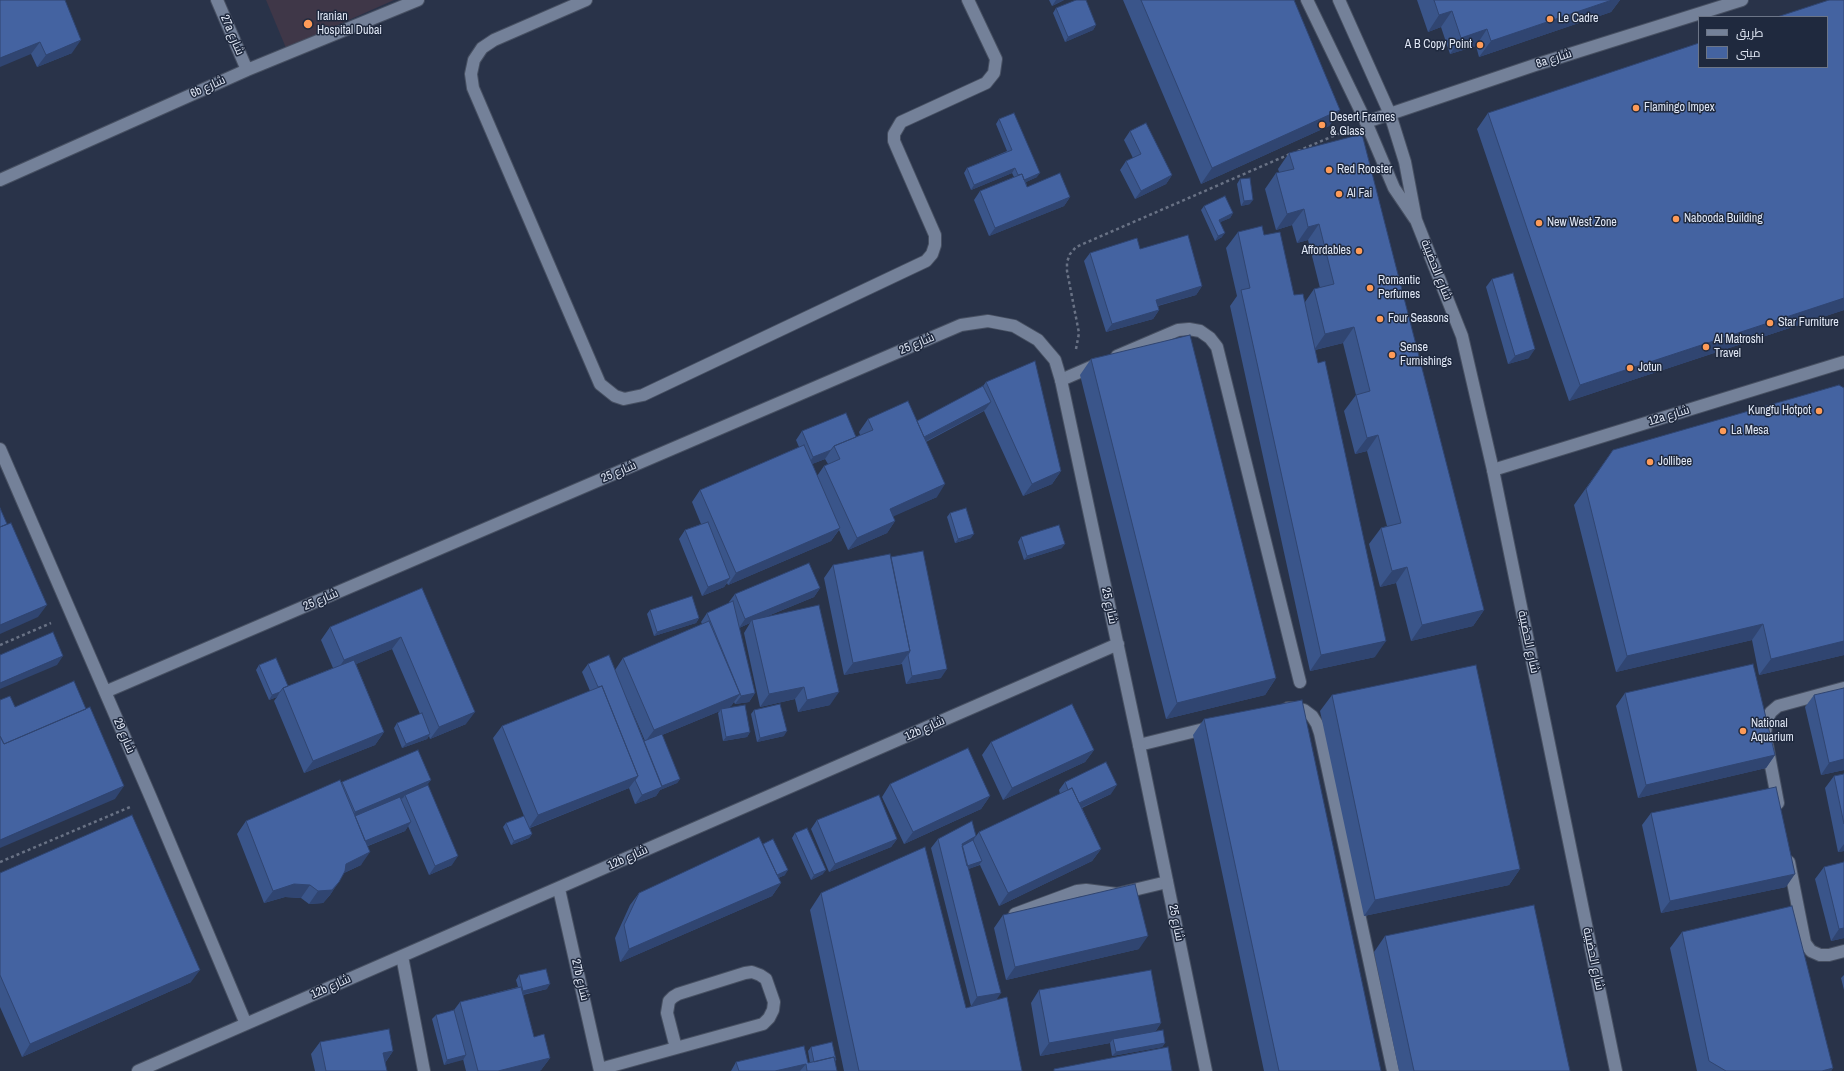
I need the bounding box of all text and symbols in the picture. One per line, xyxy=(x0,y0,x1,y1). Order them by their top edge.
place label: Iranian Hospital Dubai xyxy=(317,10,382,38)
place label: Le Cadre xyxy=(1558,12,1598,26)
street label: 27a شارع xyxy=(217,13,247,57)
marker: Le Cadre xyxy=(1545,14,1555,24)
legend xyxy=(1698,16,1828,68)
marker: Iranian Hospital Dubai xyxy=(302,18,314,30)
text: طريق xyxy=(1736,25,1763,41)
place label: A B Copy Point xyxy=(1405,38,1472,52)
marker: A B Copy Point xyxy=(1475,40,1485,50)
text: مبنى xyxy=(1736,45,1761,61)
street label: 8a شارع xyxy=(1534,46,1574,72)
street label: 6b شارع xyxy=(188,73,228,101)
place label: Flamingo Impex xyxy=(1644,101,1715,115)
marker: Flamingo Impex xyxy=(1631,103,1641,113)
place label: Desert Frames & Glass xyxy=(1330,111,1395,139)
marker: Desert Frames & Glass xyxy=(1317,120,1327,130)
place label: Red Rooster xyxy=(1337,163,1392,177)
marker: Red Rooster xyxy=(1324,165,1334,175)
place label: Al Fai xyxy=(1347,187,1372,201)
marker: Al Fai xyxy=(1334,189,1344,199)
place label: Nabooda Building xyxy=(1684,212,1763,226)
marker: Nabooda Building xyxy=(1671,214,1681,224)
place label: New West Zone xyxy=(1547,216,1617,230)
marker: New West Zone xyxy=(1534,218,1544,228)
street label: شارع الحضيبة xyxy=(1417,238,1455,302)
place label: Affordables xyxy=(1301,244,1351,258)
marker: Affordables xyxy=(1354,246,1364,256)
place label: Romantic Perfumes xyxy=(1378,274,1420,302)
marker: Romantic Perfumes xyxy=(1365,283,1375,293)
place label: Four Seasons xyxy=(1388,312,1449,326)
marker: Four Seasons xyxy=(1375,314,1385,324)
place label: Star Furniture xyxy=(1778,316,1839,330)
marker: Star Furniture xyxy=(1765,318,1775,328)
street label: شارع 25 xyxy=(897,330,937,358)
place label: Al Matroshi Travel xyxy=(1714,333,1764,361)
place label: Sense Furnishings xyxy=(1400,341,1452,369)
marker: Al Matroshi Travel xyxy=(1701,342,1711,352)
marker: Sense Furnishings xyxy=(1387,350,1397,360)
place label: Jotun xyxy=(1638,361,1662,375)
marker: Jotun xyxy=(1625,363,1635,373)
street label: 12a شارع xyxy=(1647,403,1691,429)
place label: Kungfu Hotpot xyxy=(1748,404,1811,418)
marker: Kungfu Hotpot xyxy=(1814,406,1824,416)
place label: La Mesa xyxy=(1731,424,1769,438)
marker: La Mesa xyxy=(1718,426,1728,436)
place label: Jollibee xyxy=(1658,455,1692,469)
marker: Jollibee xyxy=(1645,457,1655,467)
street label: شارع 25 xyxy=(599,458,639,486)
street label: شارع 25 xyxy=(301,586,341,614)
street label: شارع 25 xyxy=(1098,586,1120,626)
street label: شارع الحضيبة xyxy=(1514,609,1542,675)
street label: 12b شارع xyxy=(903,714,947,744)
street label: شارع 29 xyxy=(110,716,138,756)
place label: National Aquarium xyxy=(1751,717,1794,745)
marker: National Aquarium xyxy=(1738,726,1748,736)
street label: 12b شارع xyxy=(606,843,650,873)
street label: شارع 25 xyxy=(1165,904,1187,942)
street label: شارع الحضيبة xyxy=(1579,926,1607,992)
street label: 27b شارع xyxy=(568,958,592,1002)
street label: 12b شارع xyxy=(309,972,353,1002)

